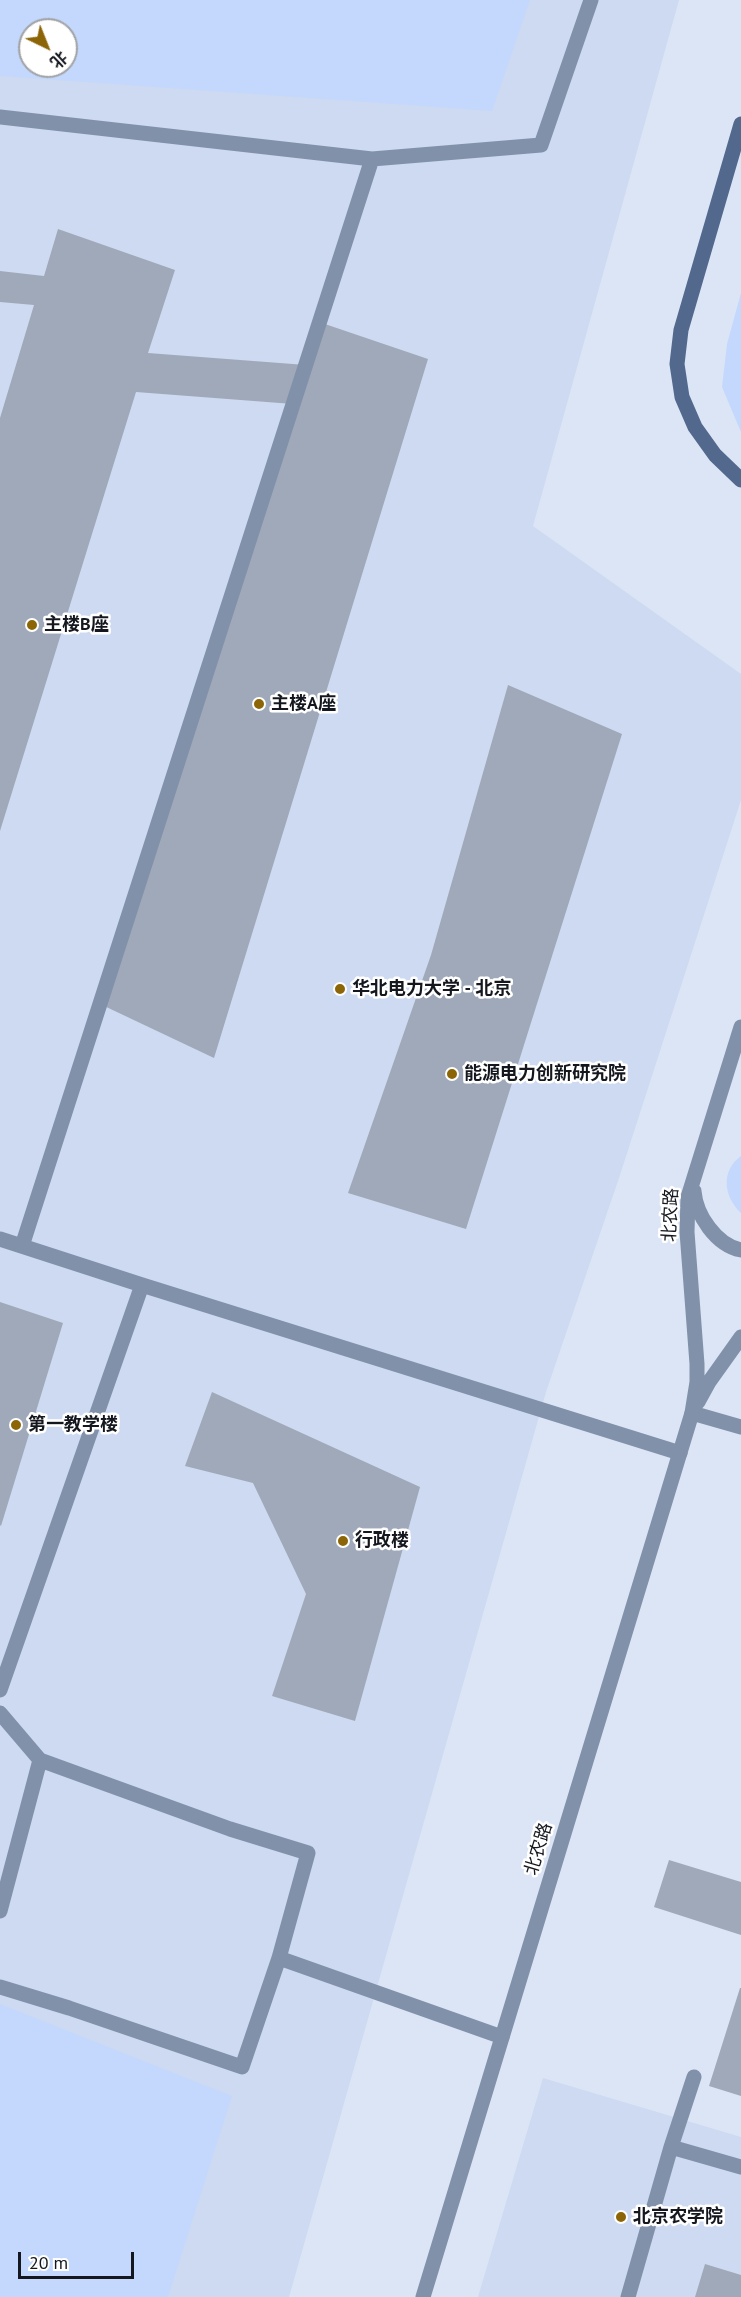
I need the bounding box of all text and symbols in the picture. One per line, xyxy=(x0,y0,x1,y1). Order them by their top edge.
north arrow xyxy=(18,18,78,78)
text: 北 xyxy=(46,47,72,72)
place label: 主楼B座 xyxy=(44,614,109,636)
marker: 主楼B座 xyxy=(25,618,39,632)
place label: 主楼A座 xyxy=(271,693,336,715)
marker: 主楼A座 xyxy=(252,697,266,711)
place label: 华北电力大学 - 北京 xyxy=(352,978,512,1000)
marker: 华北电力大学 - 北京 xyxy=(333,982,347,996)
place label: 能源电力创新研究院 xyxy=(464,1063,626,1085)
marker: 能源电力创新研究院 xyxy=(445,1067,459,1081)
street label: 北农路 xyxy=(659,1187,683,1243)
place label: 第一教学楼 xyxy=(28,1414,118,1436)
marker: 第一教学楼 xyxy=(9,1418,23,1432)
place label: 行政楼 xyxy=(355,1530,409,1552)
marker: 行政楼 xyxy=(336,1534,350,1548)
street label: 北农路 xyxy=(521,1820,557,1878)
place label: 北京农学院 xyxy=(633,2206,723,2228)
marker: 北京农学院 xyxy=(614,2210,628,2224)
scale bar xyxy=(21,2240,136,2278)
text: 20 m xyxy=(29,2251,68,2274)

